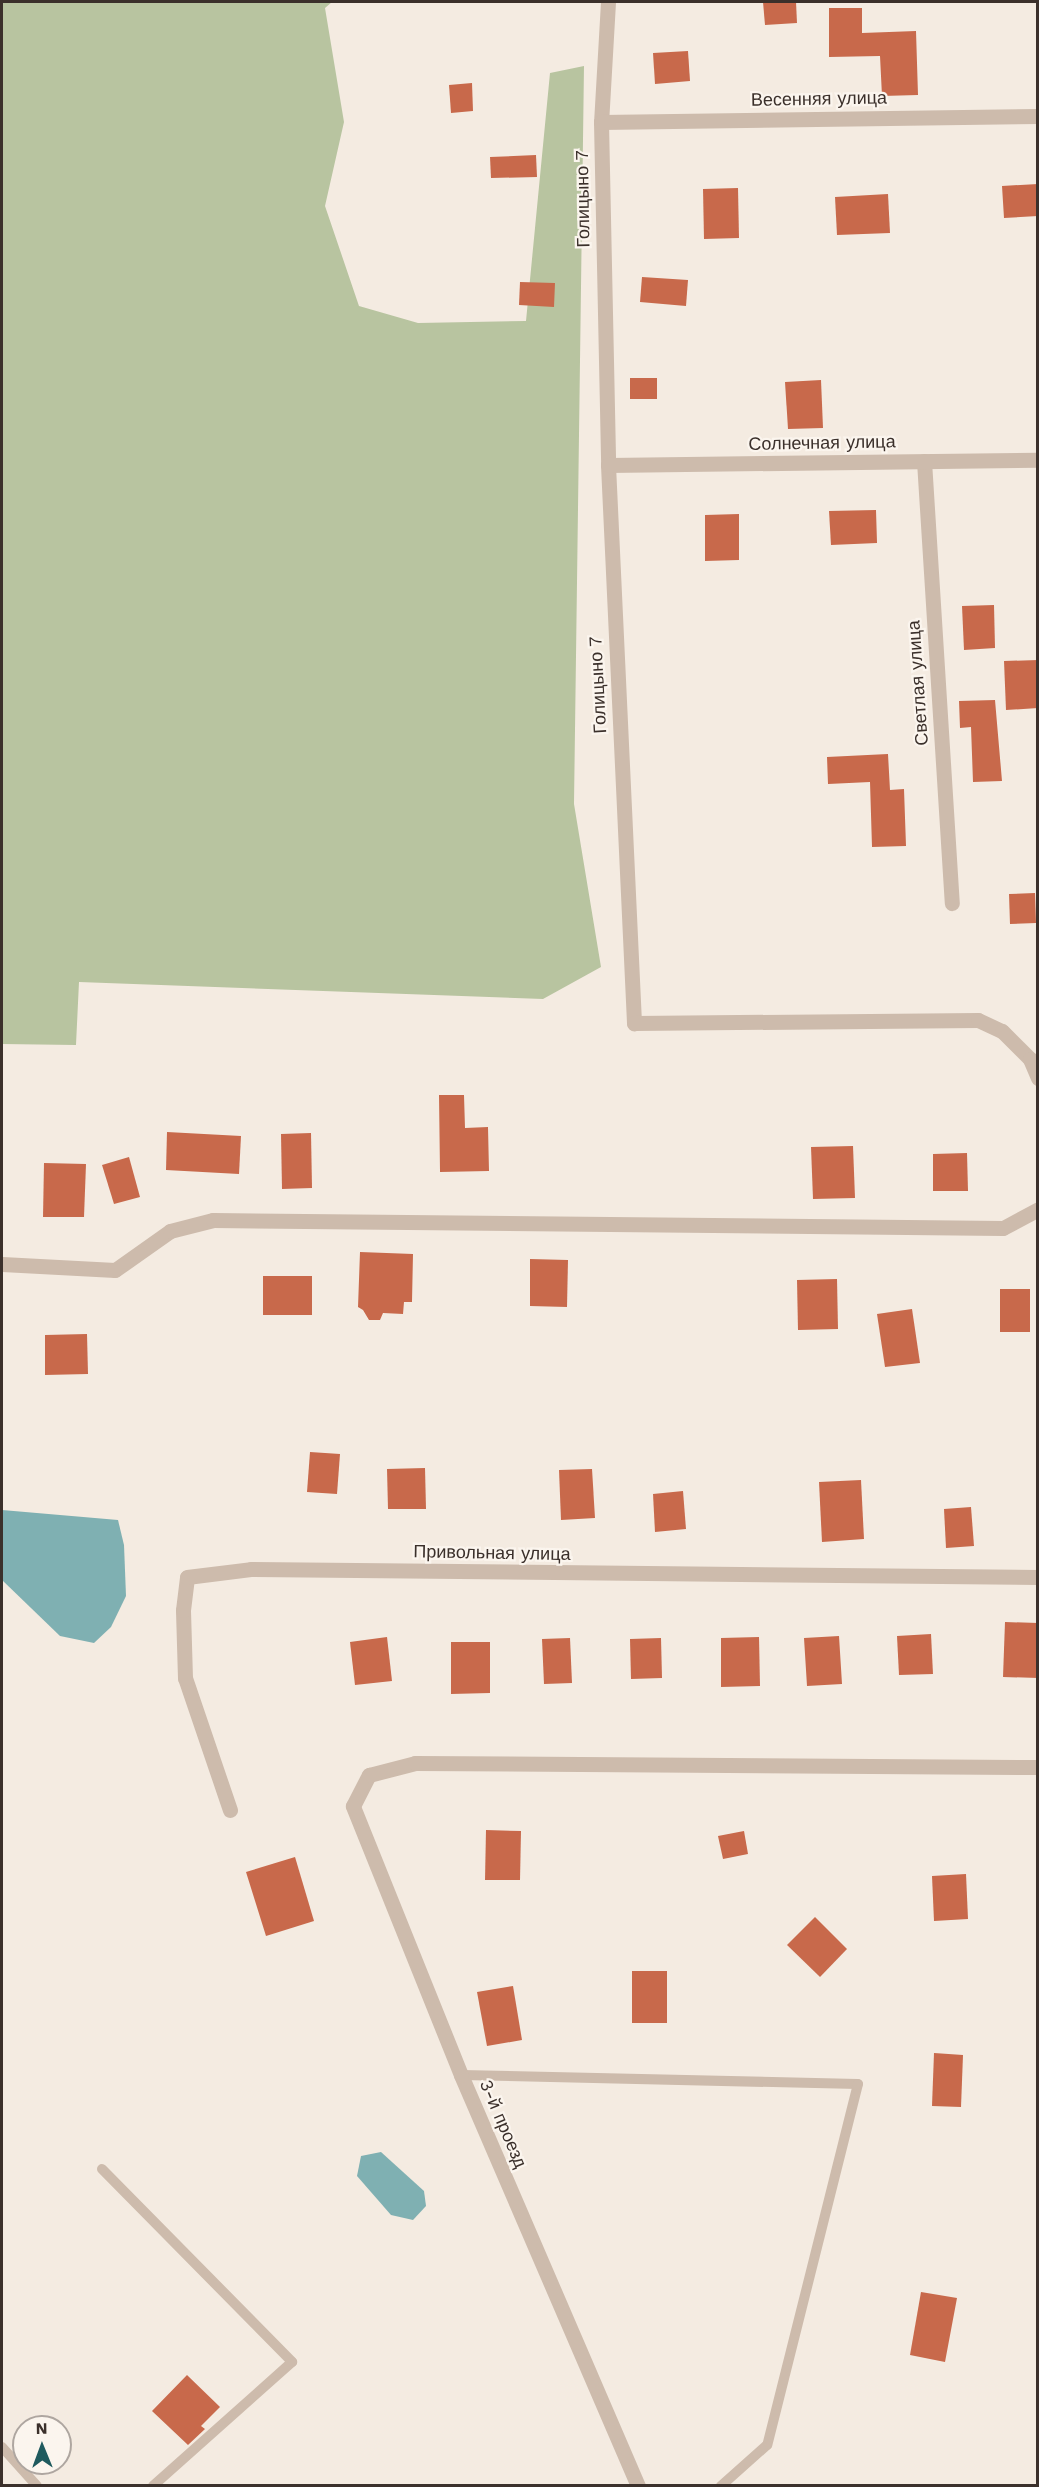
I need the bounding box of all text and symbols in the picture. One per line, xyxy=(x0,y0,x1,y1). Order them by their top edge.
street label: Весенняя улица xyxy=(751,87,887,111)
street label: Голицыно 7 xyxy=(571,150,595,248)
street label: Солнечная улица xyxy=(748,431,896,455)
street label: Светлая улица xyxy=(903,620,933,746)
street label: Голицыно 7 xyxy=(585,635,611,735)
street label: Привольная улица xyxy=(413,1541,571,1565)
street label: 3-й проезд xyxy=(475,2077,531,2171)
north arrow xyxy=(12,2415,72,2475)
text: N xyxy=(36,2419,48,2438)

